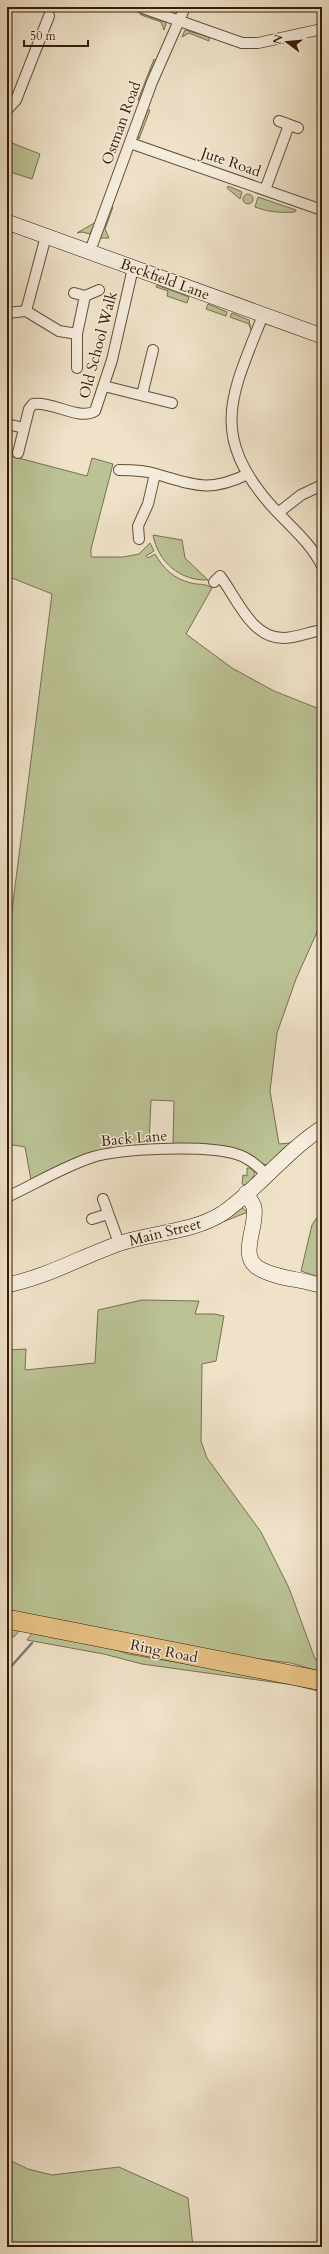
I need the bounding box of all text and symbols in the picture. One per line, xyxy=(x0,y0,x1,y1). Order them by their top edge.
scale bar xyxy=(24,22,88,48)
north arrow xyxy=(267,22,307,62)
text: 50 m xyxy=(30,28,57,44)
text: N xyxy=(269,32,287,46)
street label: Ostman Road xyxy=(97,79,145,167)
street label: Jute Road xyxy=(197,142,264,182)
street label: Beckfield Lane xyxy=(117,254,213,305)
street label: Old School Walk xyxy=(74,289,122,401)
street label: Back Lane xyxy=(100,1125,168,1151)
street label: Main Street xyxy=(127,1213,203,1251)
street label: Ring Road xyxy=(128,1635,200,1667)

